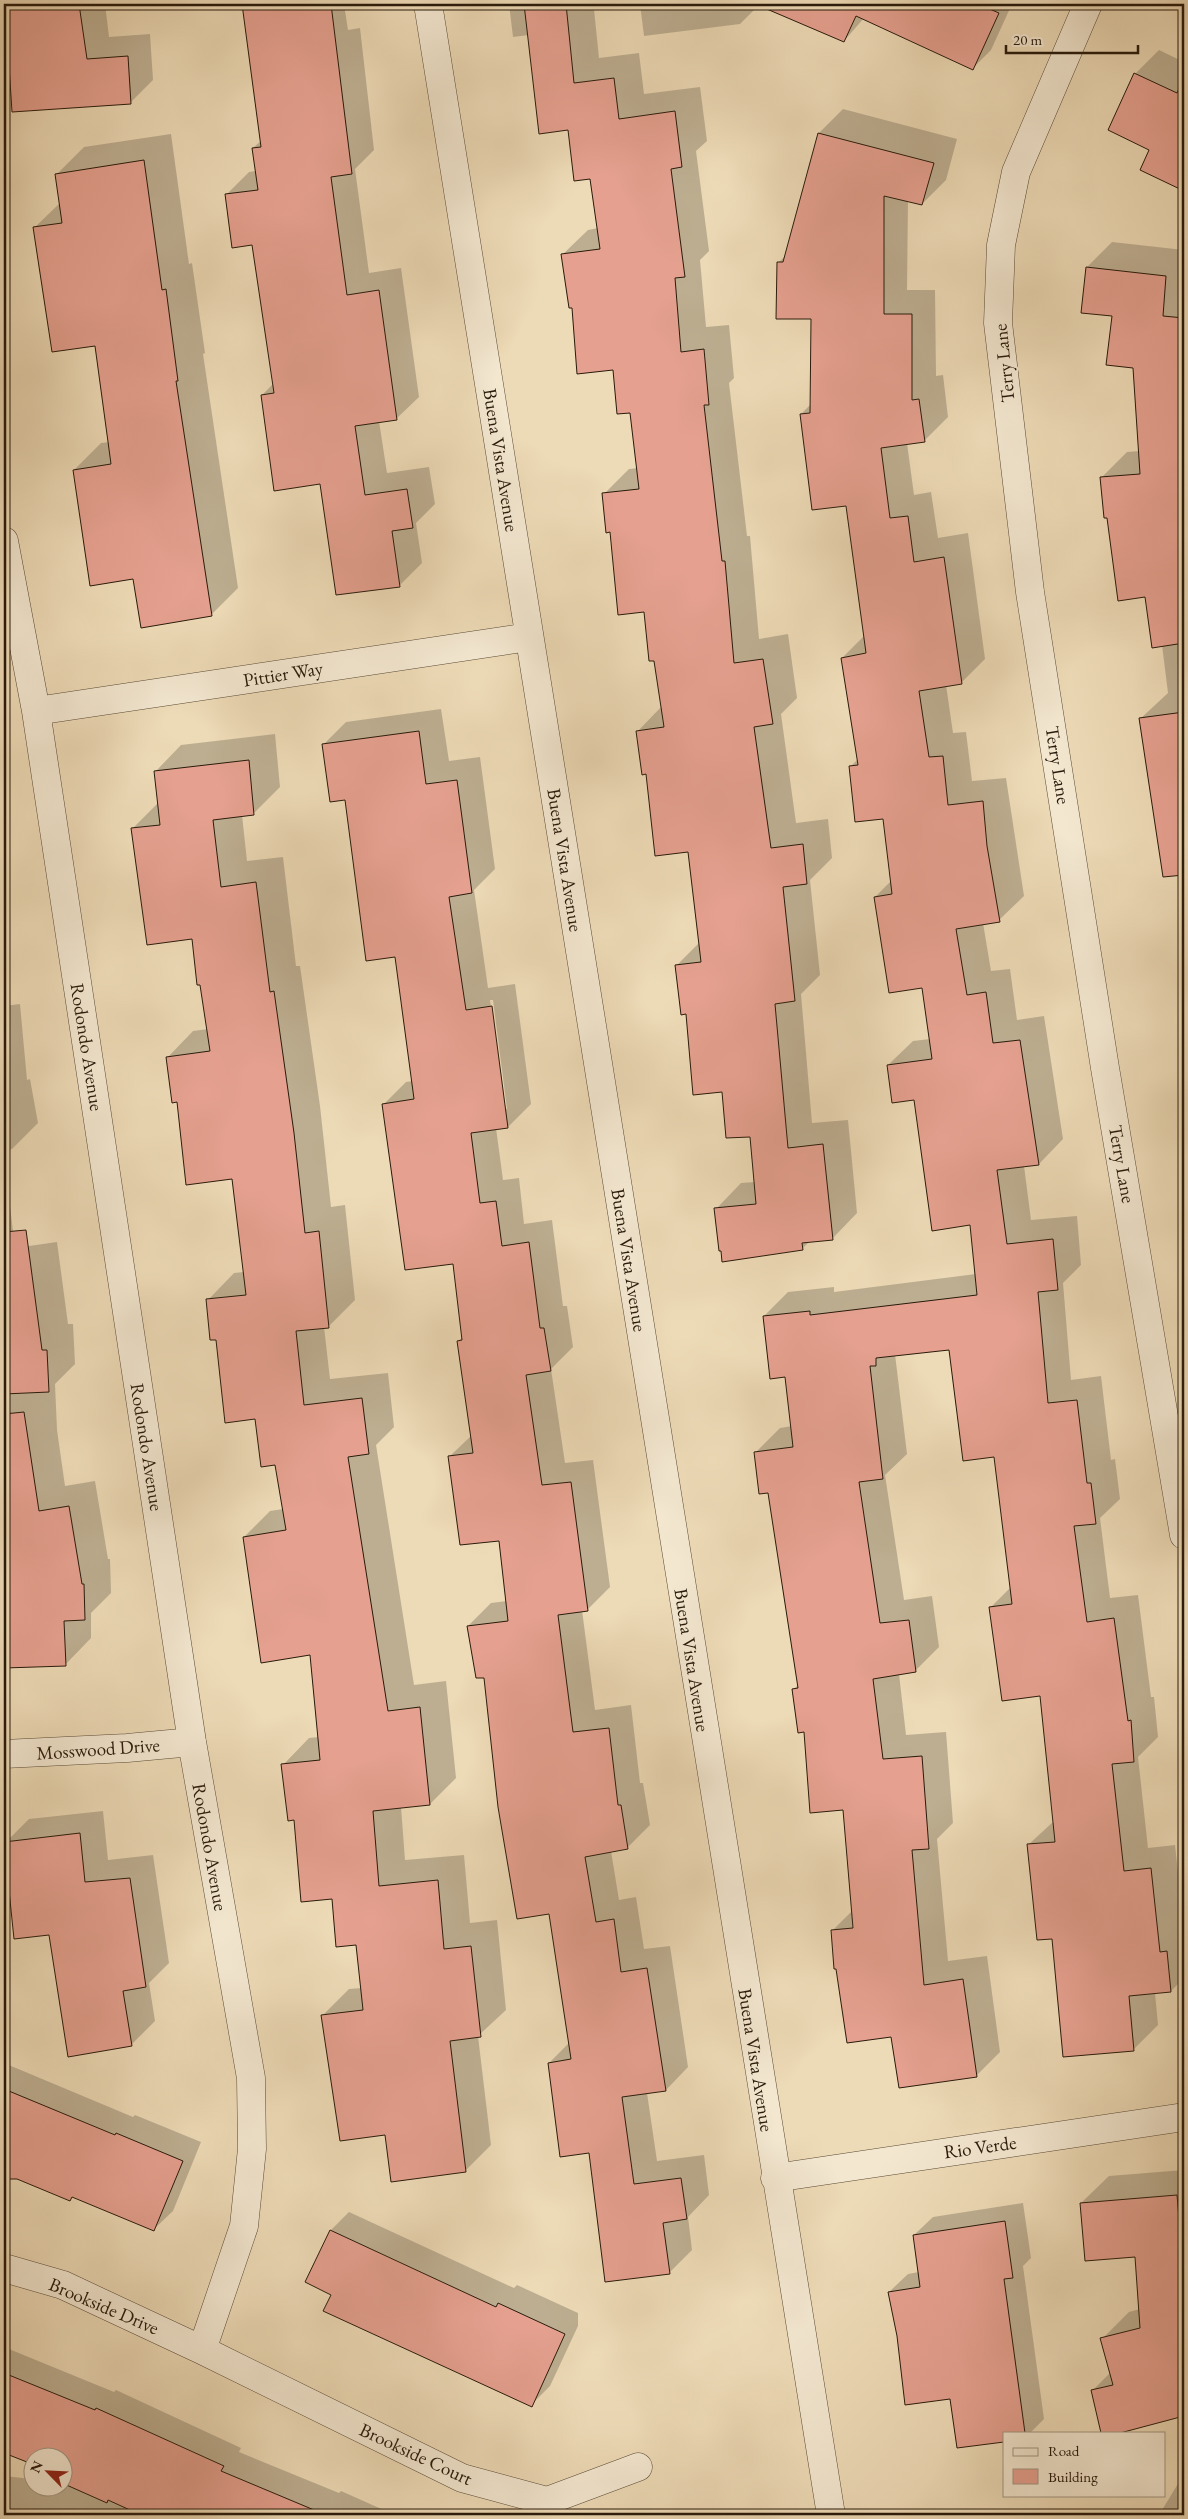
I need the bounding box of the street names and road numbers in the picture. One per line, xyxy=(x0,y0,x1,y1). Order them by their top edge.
street label: Terry Lane xyxy=(987,322,1021,404)
street label: Buena Vista Avenue xyxy=(477,386,525,534)
street label: Pittier Way xyxy=(241,655,325,693)
street label: Terry Lane xyxy=(1039,724,1077,806)
street label: Buena Vista Avenue xyxy=(541,786,589,934)
street label: Rodondo Avenue xyxy=(65,981,109,1113)
street label: Terry Lane xyxy=(1103,1123,1141,1205)
street label: Buena Vista Avenue xyxy=(605,1186,653,1334)
street label: Rodondo Avenue xyxy=(125,1381,169,1513)
street label: Buena Vista Avenue xyxy=(668,1586,716,1734)
street label: Mosswood Drive xyxy=(35,1732,161,1766)
street label: Rodondo Avenue xyxy=(186,1781,234,1913)
street label: Buena Vista Avenue xyxy=(732,1986,780,2134)
street label: Rio Verde xyxy=(942,2130,1018,2164)
street label: Brookside Drive xyxy=(45,2272,163,2340)
street label: Brookside Court xyxy=(356,2417,476,2491)

